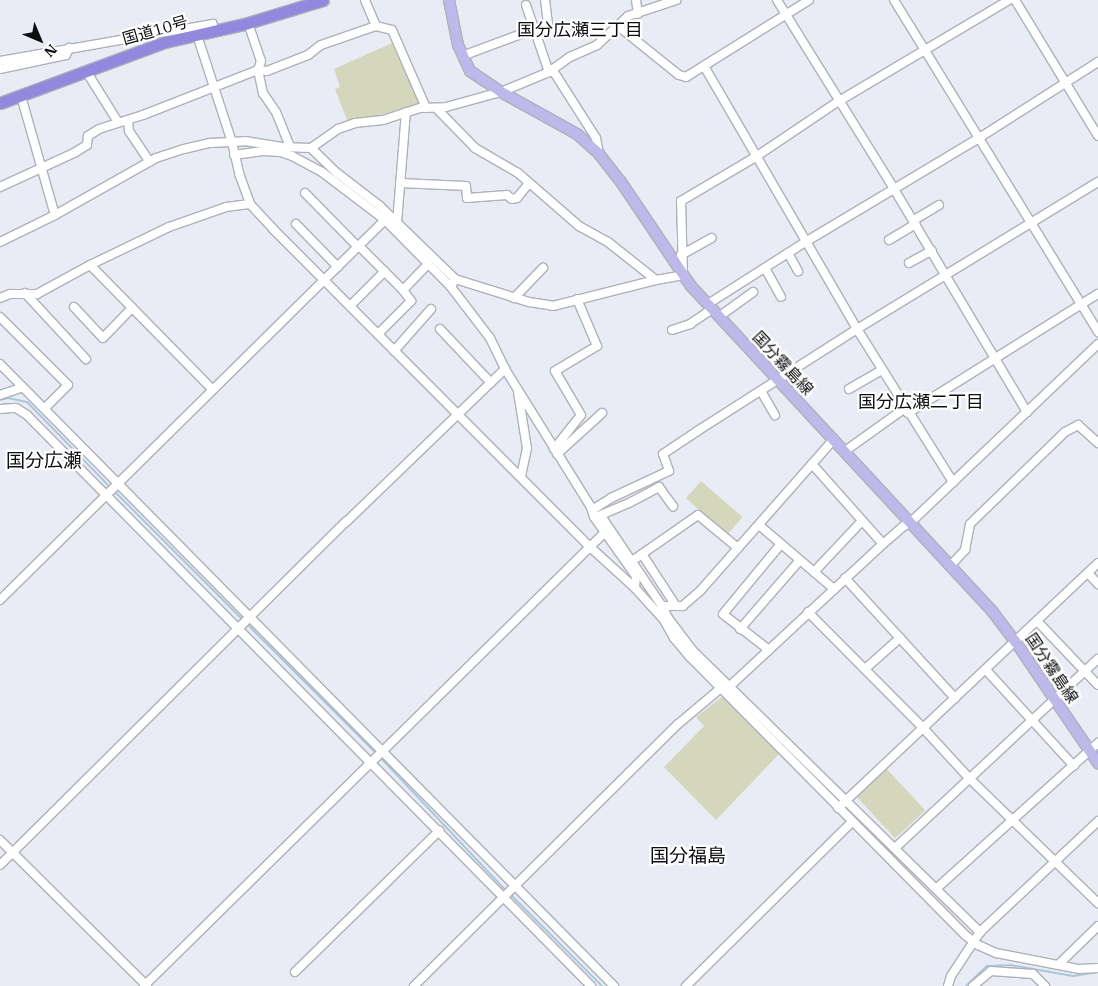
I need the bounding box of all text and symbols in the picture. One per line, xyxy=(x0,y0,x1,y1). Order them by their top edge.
street label: 国道10号 xyxy=(120,12,190,48)
north arrow xyxy=(15,15,65,65)
district label: 国分広瀬三丁目 xyxy=(517,19,643,41)
text: N xyxy=(40,40,61,61)
street label: 国分霧島線 xyxy=(749,327,817,399)
district label: 国分広瀬二丁目 xyxy=(858,391,984,413)
district label: 国分広瀬 xyxy=(6,450,82,472)
street label: 国分霧島線 xyxy=(1022,629,1082,707)
district label: 国分福島 xyxy=(650,845,726,867)

